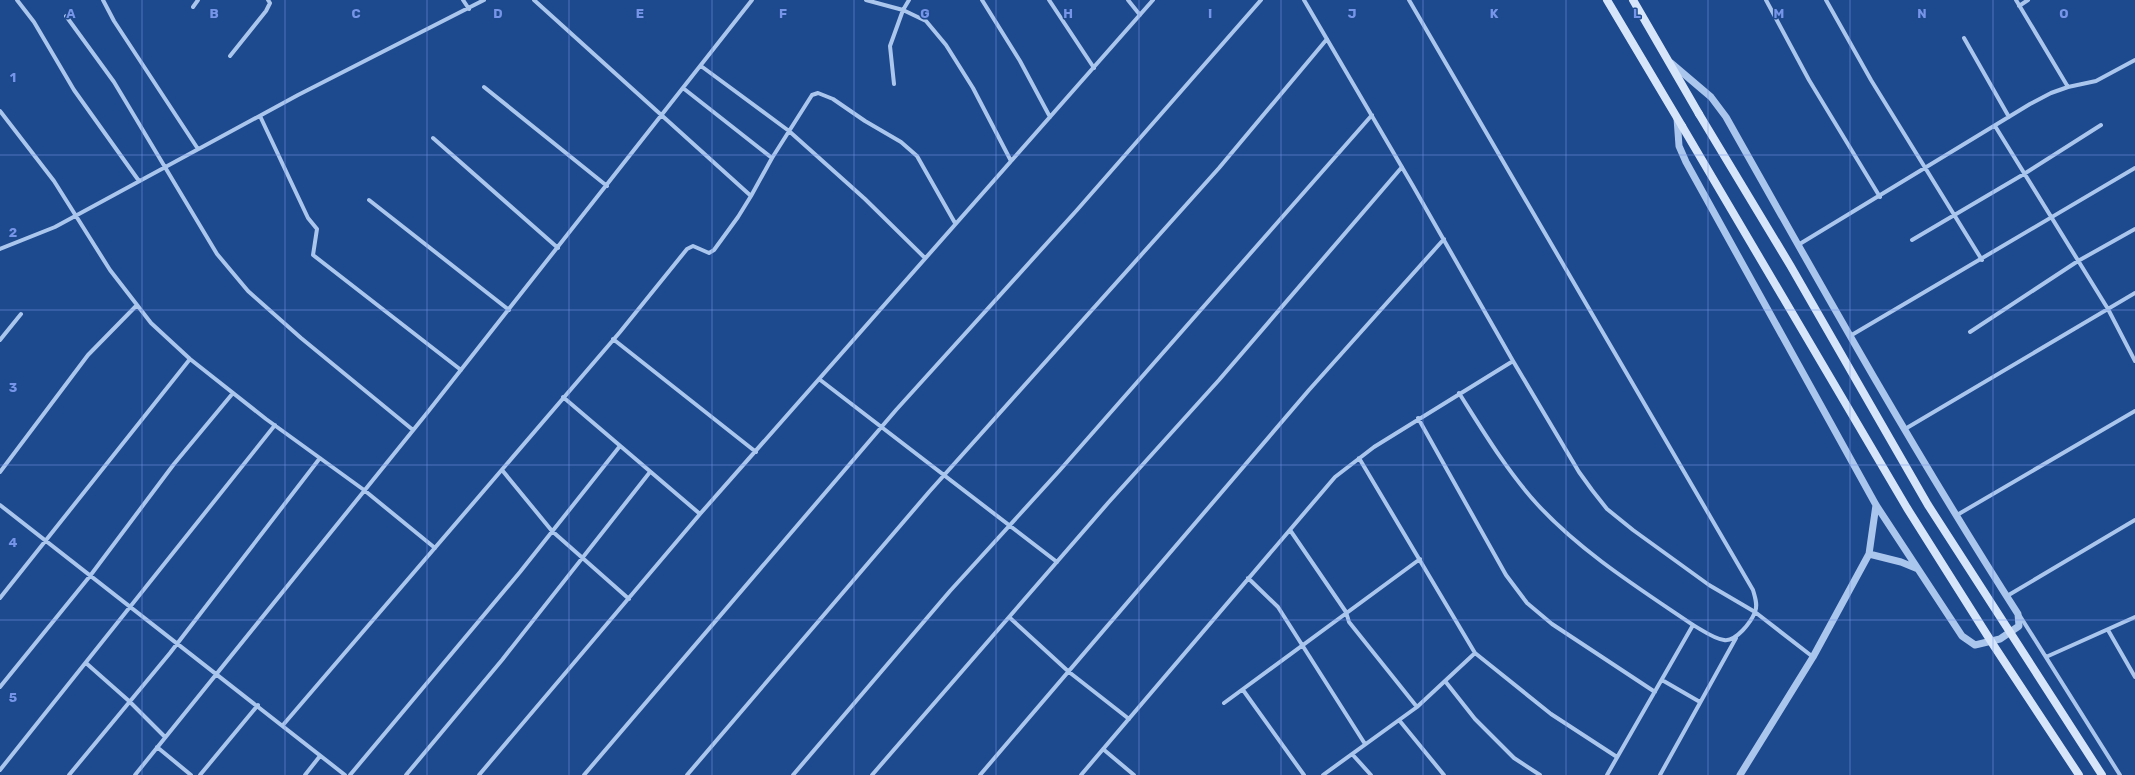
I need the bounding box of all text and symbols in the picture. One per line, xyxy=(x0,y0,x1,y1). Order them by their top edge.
text: A xyxy=(66,6,76,21)
text: B xyxy=(209,6,219,21)
text: C xyxy=(351,6,361,21)
text: D xyxy=(493,6,503,21)
text: E xyxy=(636,6,644,21)
text: F xyxy=(779,6,787,21)
text: G xyxy=(920,6,930,21)
text: H xyxy=(1063,6,1073,21)
text: I xyxy=(1208,6,1212,21)
text: J xyxy=(1348,6,1356,21)
text: K xyxy=(1490,6,1499,21)
text: L xyxy=(1633,6,1641,21)
text: M xyxy=(1774,6,1784,21)
text: N xyxy=(1917,6,1927,21)
text: O xyxy=(2059,6,2069,21)
text: 1 xyxy=(10,70,16,85)
text: 2 xyxy=(9,225,17,240)
text: 3 xyxy=(9,380,18,395)
text: 4 xyxy=(9,535,18,550)
text: 5 xyxy=(9,690,17,705)

